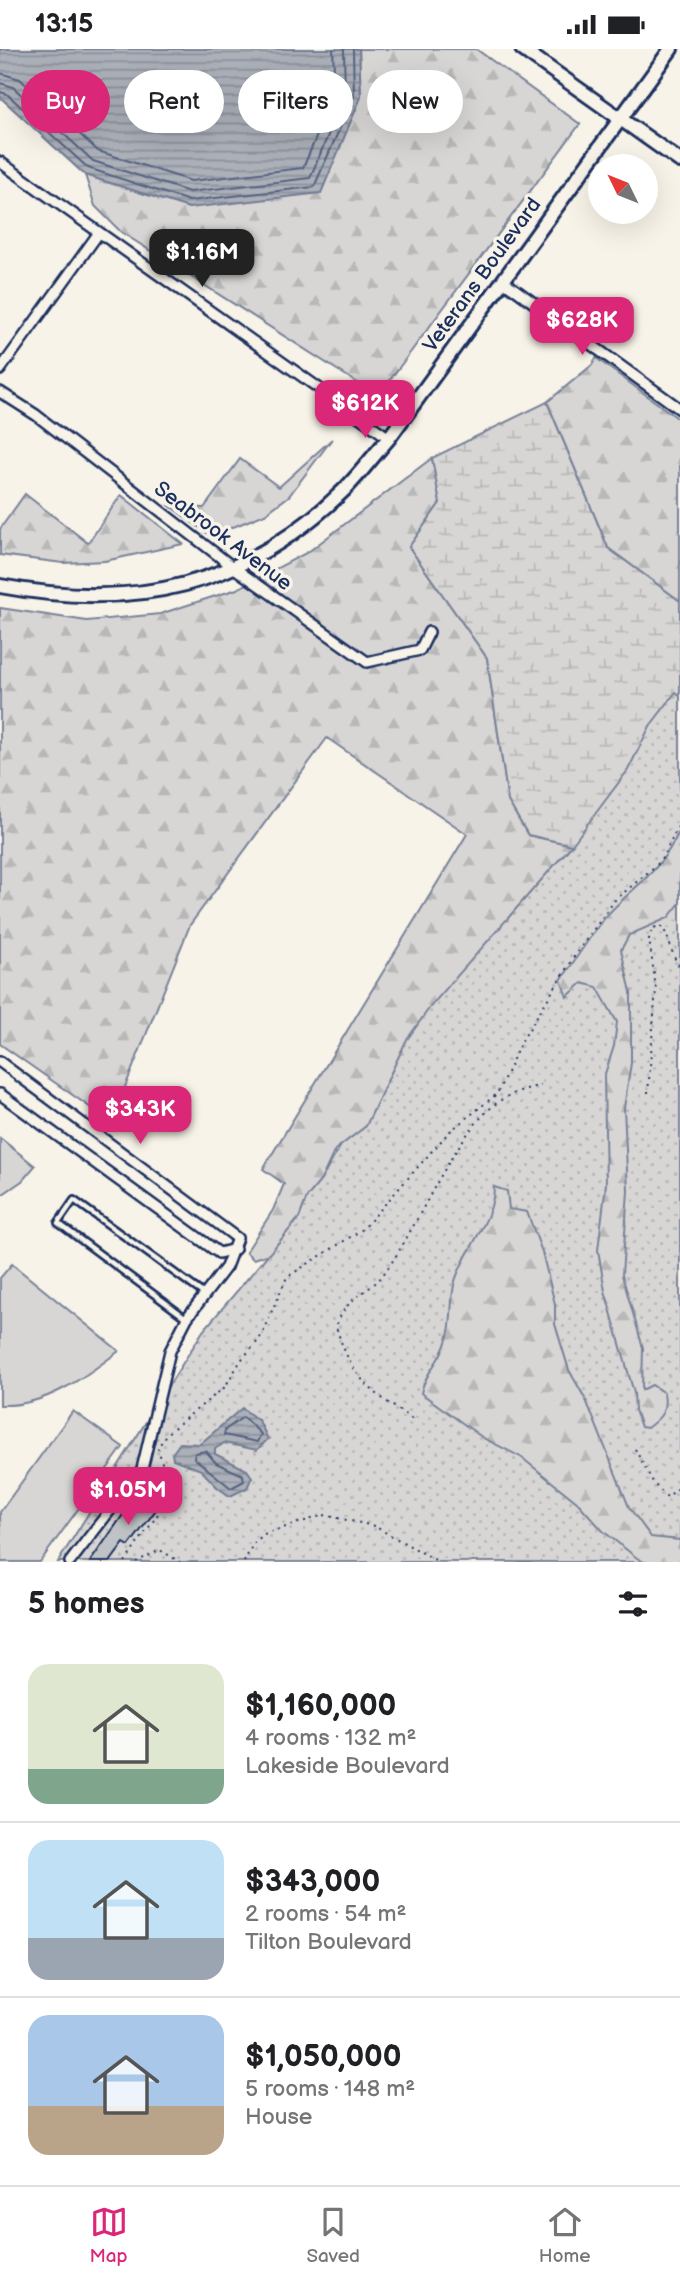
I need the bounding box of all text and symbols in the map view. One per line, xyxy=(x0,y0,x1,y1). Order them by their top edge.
text: 13:15 xyxy=(35,9,93,40)
chip: Buy xyxy=(21,70,110,133)
chip: Rent xyxy=(124,70,224,133)
chip: Filters xyxy=(238,70,353,133)
chip: New xyxy=(367,70,463,133)
north arrow xyxy=(588,154,658,224)
map controls xyxy=(588,154,658,224)
street label: Veterans Boulevard xyxy=(418,193,546,357)
pin: $1.16M xyxy=(145,229,259,289)
text: $1.16M xyxy=(165,238,239,266)
pin: $628K xyxy=(533,297,631,357)
text: $628K xyxy=(546,306,618,334)
pin: $612K xyxy=(316,381,414,440)
text: $612K xyxy=(331,389,399,417)
street label: Seabrook Avenue xyxy=(149,476,297,596)
pin: $343K xyxy=(91,1087,189,1146)
text: $343K xyxy=(104,1095,176,1123)
pin: $1.05M xyxy=(71,1467,185,1527)
text: $1.05M xyxy=(89,1476,167,1504)
icon: filters xyxy=(614,1585,652,1623)
text: 5 homes xyxy=(28,1586,145,1622)
text: $1,160,000 xyxy=(245,1688,396,1724)
icon: home xyxy=(84,1692,168,1776)
text: 4 rooms · 132 m² xyxy=(245,1724,416,1752)
text: Lakeside Boulevard xyxy=(245,1752,450,1780)
text: $343,000 xyxy=(245,1864,380,1900)
icon: home xyxy=(84,1868,168,1952)
text: 2 rooms · 54 m² xyxy=(245,1900,407,1928)
text: Tilton Boulevard xyxy=(245,1928,412,1956)
text: $1,050,000 xyxy=(245,2039,401,2075)
icon: home xyxy=(84,2043,168,2127)
text: 5 rooms · 148 m² xyxy=(245,2075,415,2103)
text: House xyxy=(245,2103,312,2131)
tab: Map xyxy=(89,2203,128,2268)
tab: Saved xyxy=(307,2203,360,2268)
tab: Home xyxy=(539,2203,591,2268)

